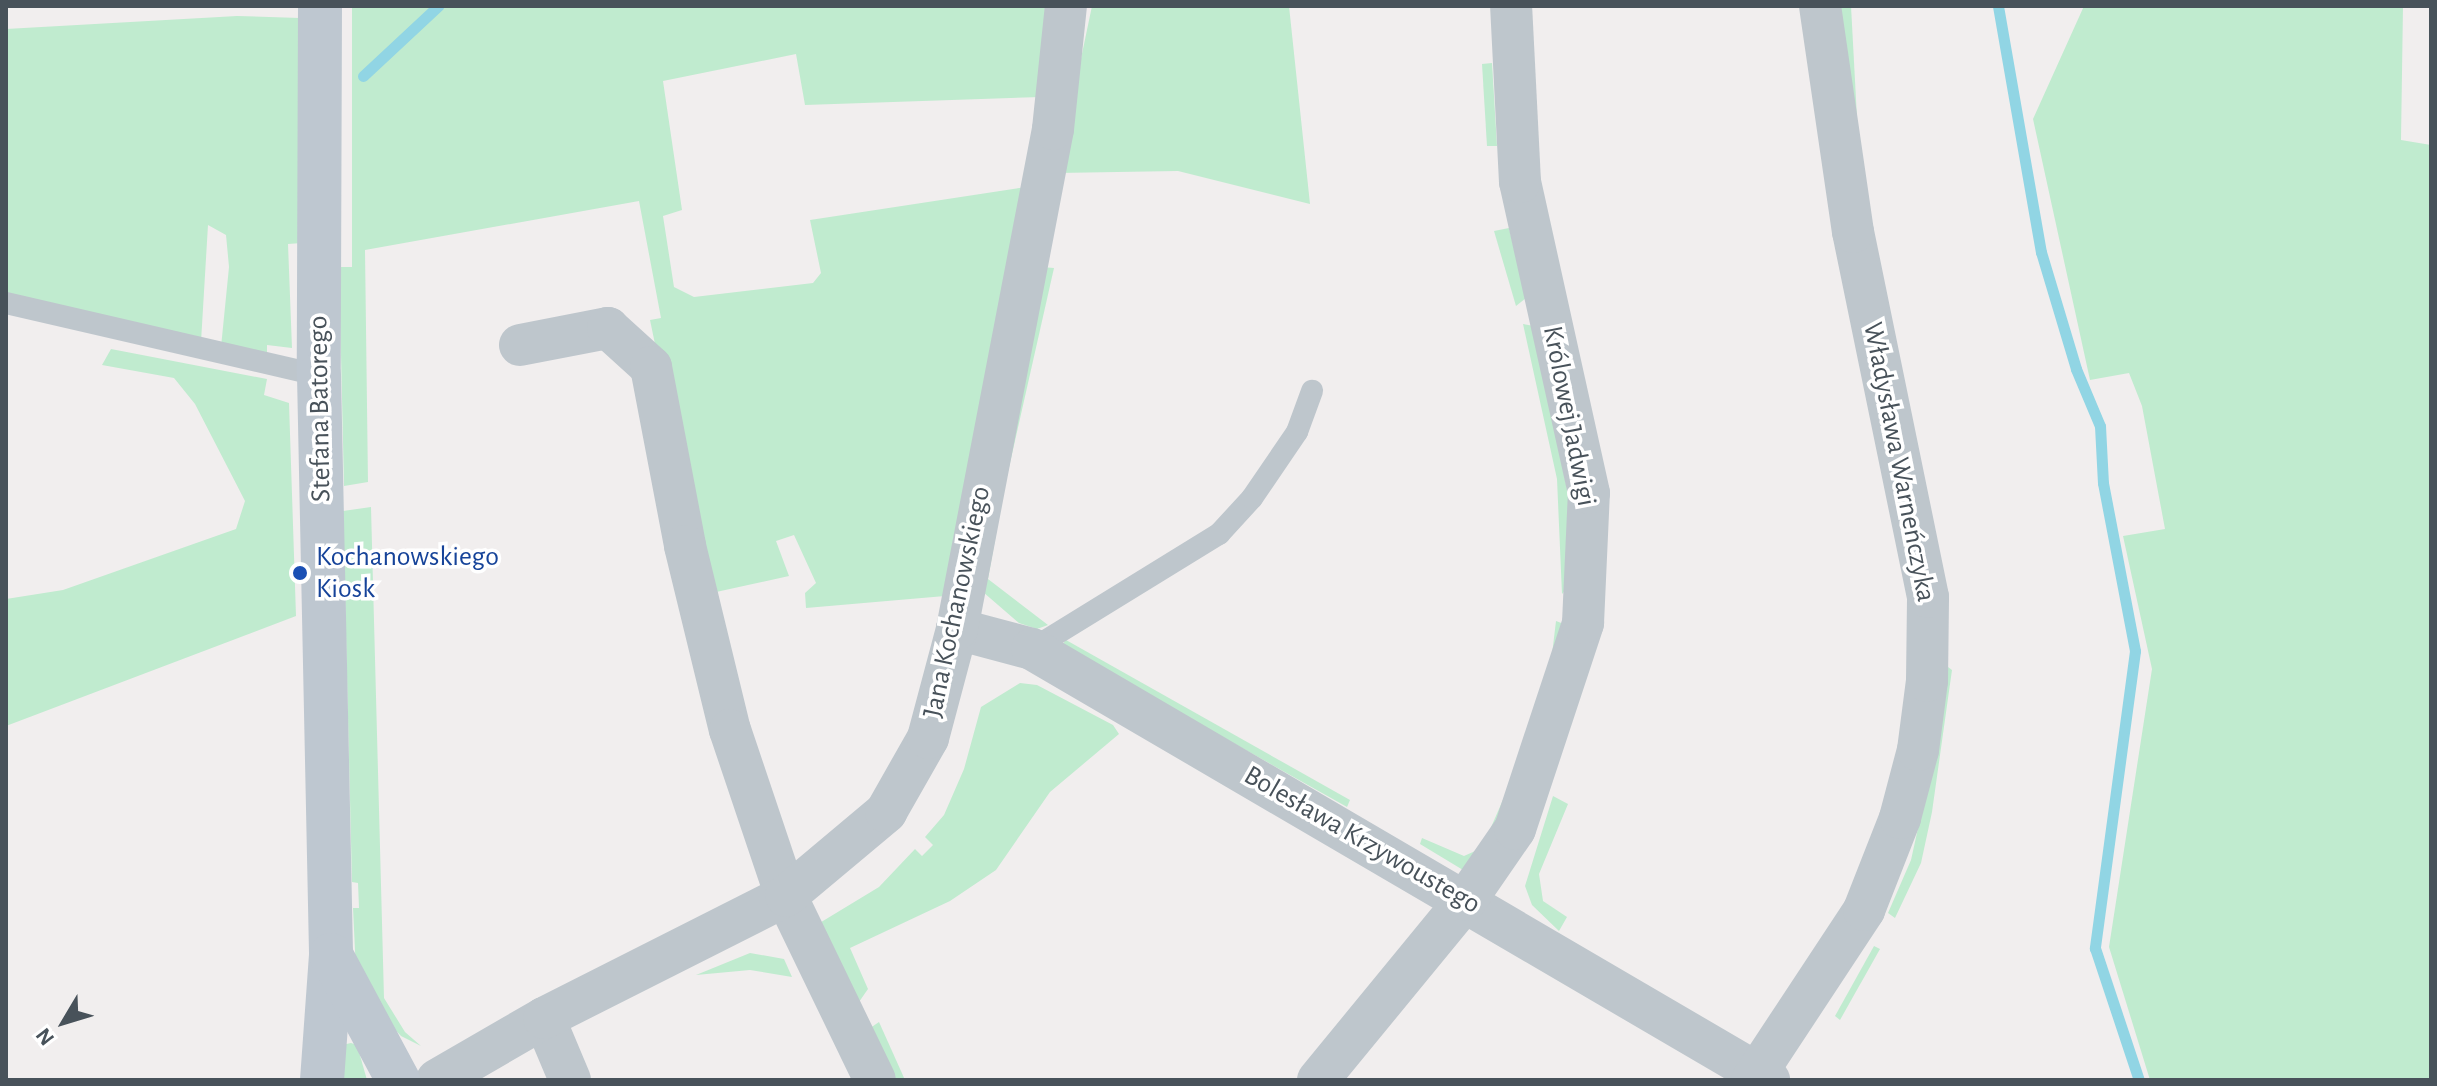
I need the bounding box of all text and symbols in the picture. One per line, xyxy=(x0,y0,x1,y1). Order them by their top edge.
street label: Stefana Batorego xyxy=(302,315,338,503)
street label: Władysława Warneńczyka xyxy=(1855,319,1943,605)
street label: Królowej Jadwigi xyxy=(1535,323,1603,509)
street label: Jana Kochanowskiego xyxy=(916,483,998,721)
place label: Kochanowskiego Kiosk xyxy=(316,540,499,606)
marker: Kochanowskiego Kiosk xyxy=(291,564,309,582)
street label: Bolesława Krzywoustego xyxy=(1238,759,1486,921)
north arrow xyxy=(24,982,104,1062)
text: N xyxy=(32,1024,58,1050)

